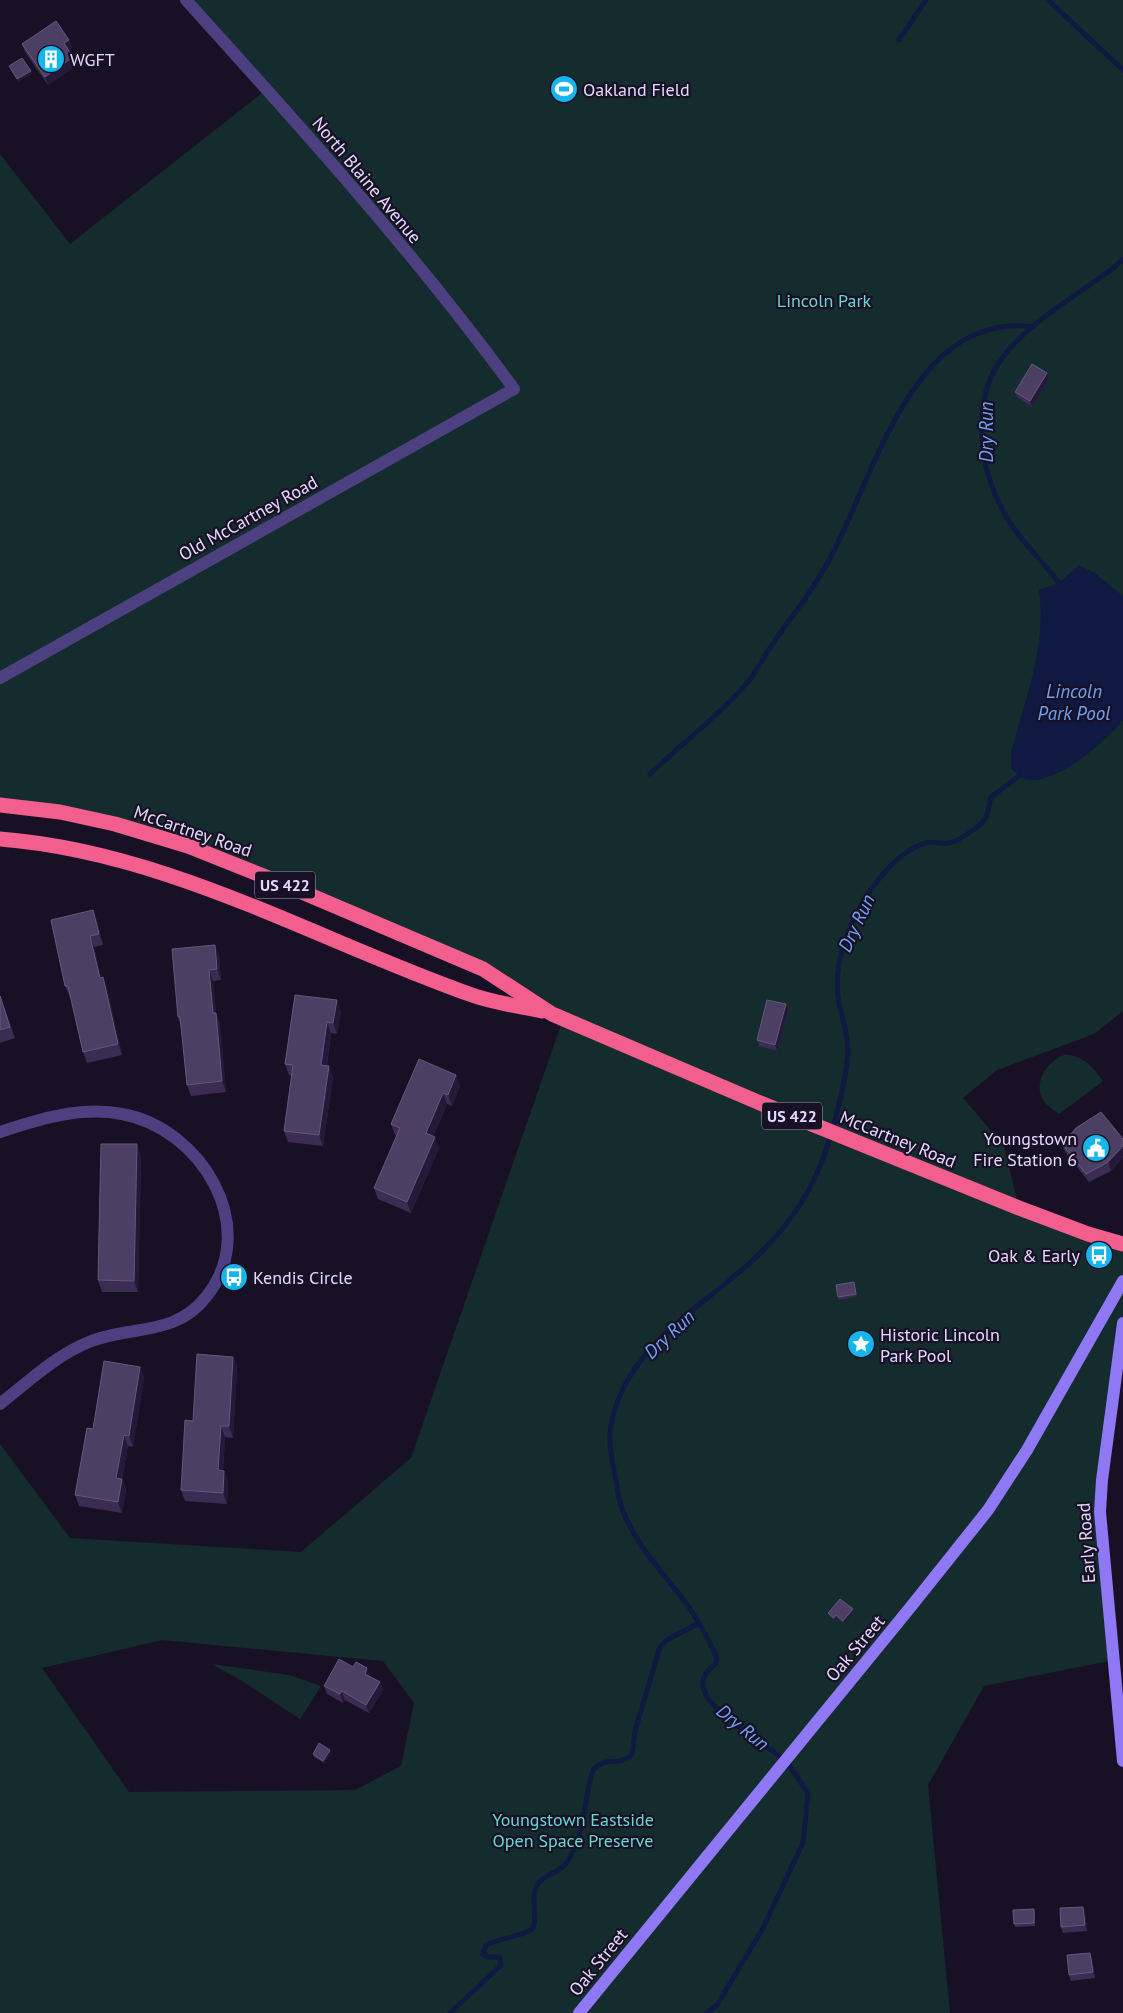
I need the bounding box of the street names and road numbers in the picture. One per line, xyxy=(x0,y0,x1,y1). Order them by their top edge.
street label: North Blaine Avenue xyxy=(307,112,427,248)
street label: Old McCartney Road xyxy=(174,470,322,566)
street label: McCartney Road xyxy=(131,800,255,862)
road number: US 422 xyxy=(255,872,315,898)
road number: US 422 xyxy=(762,1102,822,1130)
street label: McCartney Road xyxy=(837,1105,959,1173)
street label: Early Road xyxy=(1072,1502,1100,1584)
street label: Oak Street xyxy=(820,1610,890,1686)
street label: Oak Street xyxy=(564,1924,632,2000)

